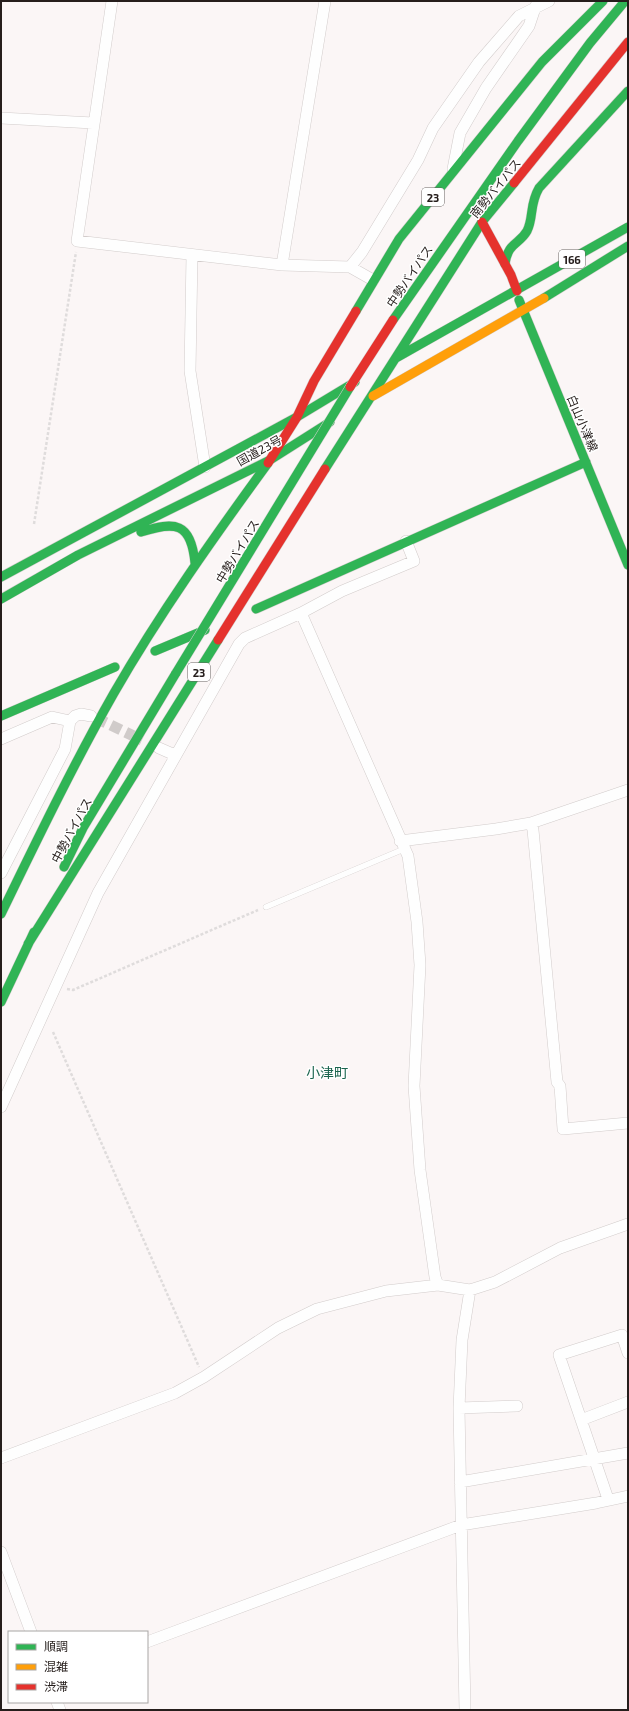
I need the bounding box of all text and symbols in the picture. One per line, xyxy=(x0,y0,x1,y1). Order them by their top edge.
street label: 南勢バイパス xyxy=(467,156,523,220)
road number: 23 xyxy=(422,188,444,206)
street label: 中勢バイパス xyxy=(383,242,435,310)
road number: 166 xyxy=(559,250,585,268)
street label: 白山小津線 xyxy=(565,393,601,453)
street label: 国道23号 xyxy=(234,432,284,468)
street label: 中勢バイパス xyxy=(213,517,261,585)
road number: 23 xyxy=(188,663,210,681)
street label: 中勢バイパス xyxy=(48,795,94,865)
district label: 小津町 xyxy=(306,1064,348,1081)
legend xyxy=(8,1631,148,1703)
text: 順調 xyxy=(44,1639,68,1653)
text: 混雑 xyxy=(44,1659,68,1673)
text: 渋滞 xyxy=(44,1679,68,1693)

